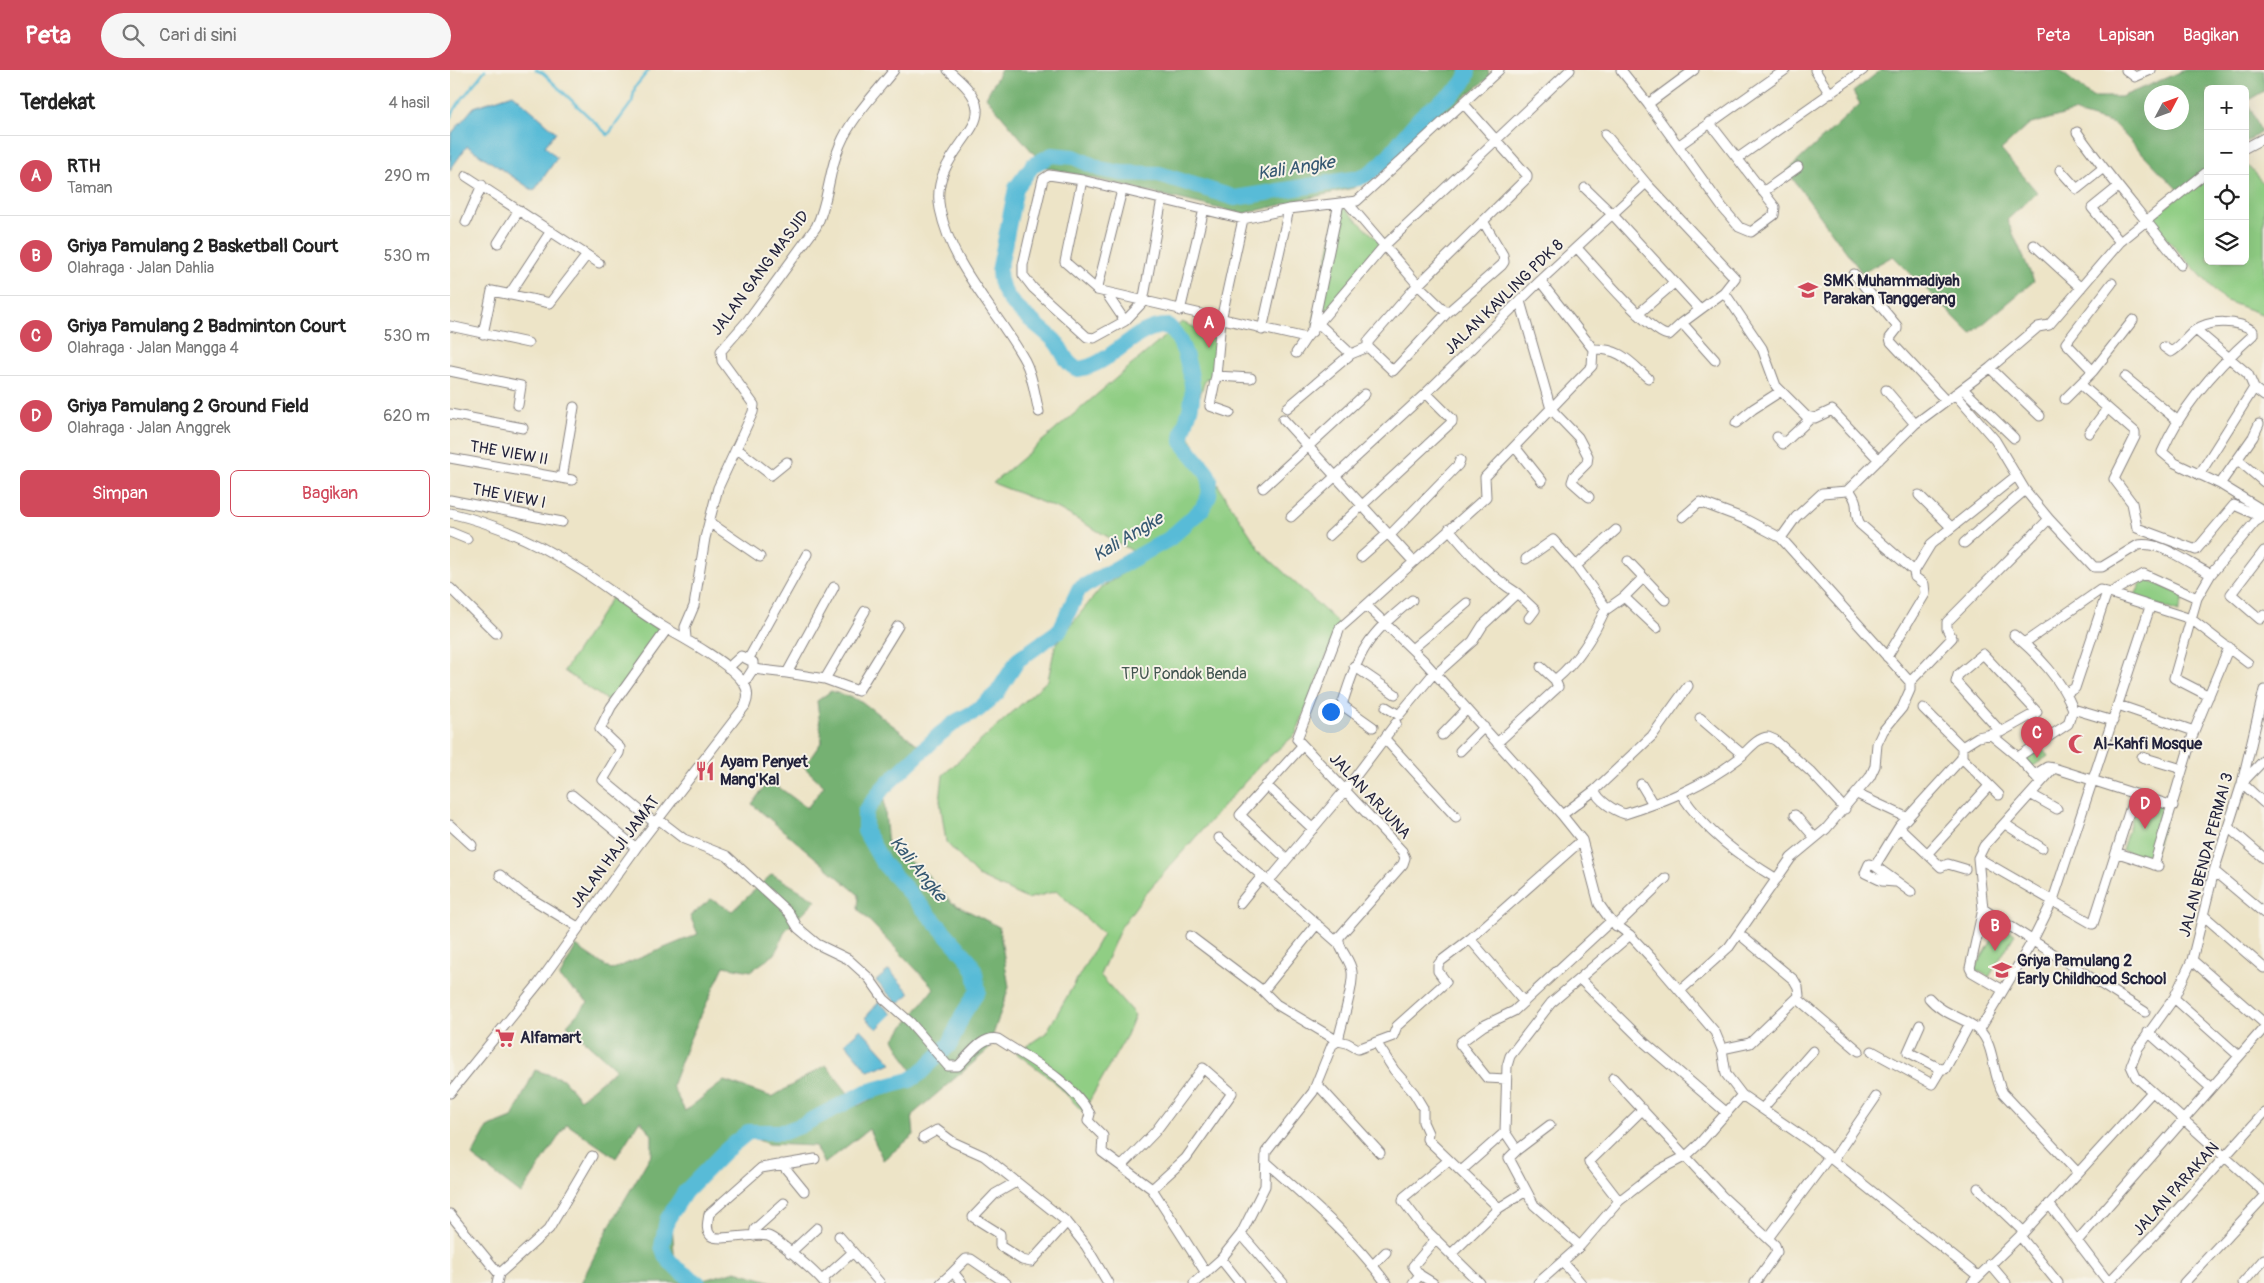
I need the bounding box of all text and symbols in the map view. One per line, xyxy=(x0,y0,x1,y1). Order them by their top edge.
search box xyxy=(101,13,451,58)
text: Peta xyxy=(25,21,71,50)
icon: search xyxy=(119,21,147,49)
text: Cari di sini xyxy=(159,23,236,47)
text: Peta xyxy=(2036,24,2070,47)
text: Lapisan xyxy=(2098,24,2155,47)
text: Bagikan xyxy=(2183,24,2239,47)
north arrow xyxy=(2144,85,2189,130)
map controls xyxy=(2204,85,2249,265)
button: + xyxy=(2204,85,2249,130)
text: Terdekat xyxy=(20,89,95,116)
text: 4 hasil xyxy=(388,93,430,113)
button: − xyxy=(2204,130,2249,175)
water label: Kali Angke xyxy=(1256,150,1338,185)
text: RTH xyxy=(67,154,101,178)
text: A xyxy=(31,166,41,186)
text: 290 m xyxy=(384,166,430,186)
button: locate xyxy=(2204,175,2249,220)
text: Taman xyxy=(67,178,113,198)
street label: JALAN GANG MASJID xyxy=(707,207,813,339)
button: layers xyxy=(2204,220,2249,265)
text: Griya Pamulang 2 Basketball Court xyxy=(67,234,338,258)
street label: JALAN KAVLING PDK 8 xyxy=(1440,235,1568,359)
text: B xyxy=(31,246,41,266)
text: 530 m xyxy=(384,246,430,266)
text: Olahraga · Jalan Dahlia xyxy=(67,258,214,278)
place label: SMK Muhammadiyah Parakan Tanggerang xyxy=(1823,271,1960,309)
school or university icon: SMK Muhammadiyah Parakan Tanggerang xyxy=(1797,279,1819,301)
pin: A xyxy=(1193,307,1225,348)
text: Griya Pamulang 2 Badminton Court xyxy=(67,314,346,338)
text: C xyxy=(31,326,41,346)
text: 530 m xyxy=(384,326,430,346)
text: Olahraga · Jalan Mangga 4 xyxy=(67,338,239,358)
text: Griya Pamulang 2 Ground Field xyxy=(67,394,309,418)
text: D xyxy=(31,406,41,426)
text: 620 m xyxy=(383,406,430,426)
text: Olahraga · Jalan Anggrek xyxy=(67,418,231,438)
street label: THE VIEW II xyxy=(468,436,550,470)
button: Simpan xyxy=(20,470,220,517)
button: Bagikan xyxy=(230,470,430,517)
street label: THE VIEW I xyxy=(470,479,548,513)
water label: Kali Angke xyxy=(1089,506,1169,567)
park label: TPU Pondok Benda xyxy=(1121,664,1247,684)
your location xyxy=(1318,699,1344,725)
pin: C xyxy=(2021,717,2053,758)
mosque icon: Al-Kahfi Mosque xyxy=(2067,733,2089,755)
place label: Al-Kahfi Mosque xyxy=(2093,734,2203,754)
street label: JALAN ARJUNA xyxy=(1325,749,1415,843)
place label: Ayam Penyet Mang'Kal xyxy=(720,752,808,790)
restaurant icon: Ayam Penyet Mang'Kal xyxy=(694,760,716,782)
street label: JALAN BENDA PERMAI 3 xyxy=(2174,771,2238,939)
pin: D xyxy=(2129,788,2161,829)
street label: JALAN HAJI JAMAT xyxy=(566,792,664,912)
water label: Kali Angke xyxy=(885,831,953,908)
pin: B xyxy=(1979,910,2011,951)
place label: Griya Pamulang 2 Early Childhood School xyxy=(2017,951,2167,989)
school or university icon: Griya Pamulang 2 Early Childhood School xyxy=(1991,959,2013,981)
supermarket icon: Alfamart xyxy=(494,1027,516,1049)
place label: Alfamart xyxy=(520,1028,582,1048)
street label: JALAN PARAKAN xyxy=(2129,1138,2223,1240)

